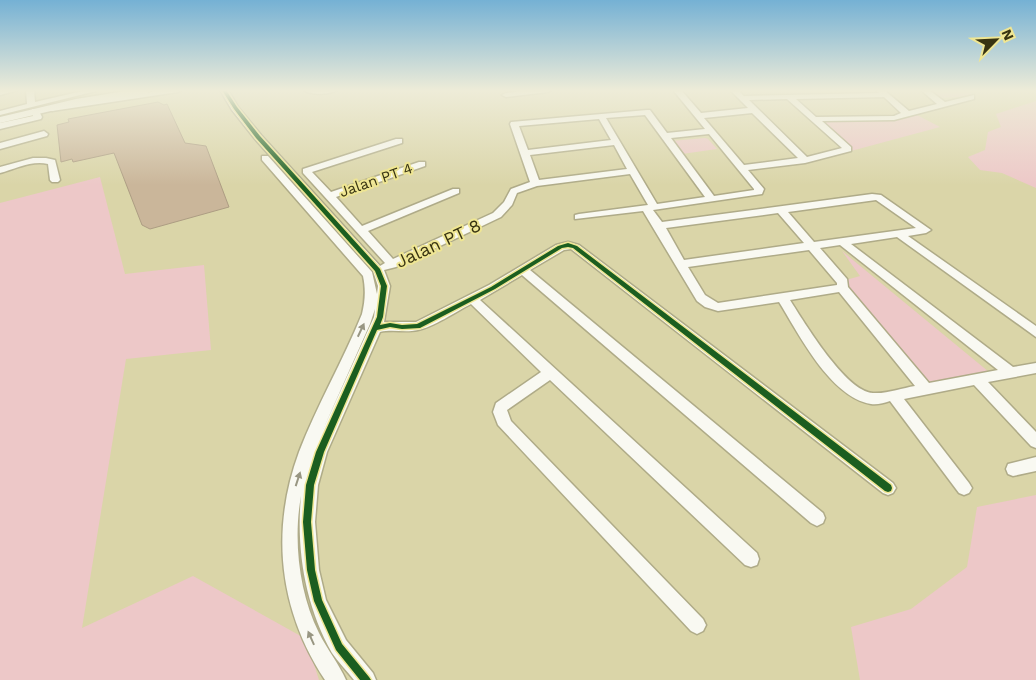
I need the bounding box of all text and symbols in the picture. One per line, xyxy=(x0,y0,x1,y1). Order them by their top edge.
north arrow xyxy=(971,15,1021,65)
text: N xyxy=(998,27,1017,43)
street label: Jalan PT 4 xyxy=(337,159,415,201)
street label: Jalan PT 8 xyxy=(392,214,484,272)
one-way arrow xyxy=(357,323,365,337)
one-way arrow xyxy=(294,471,302,486)
one-way arrow xyxy=(307,631,315,645)

